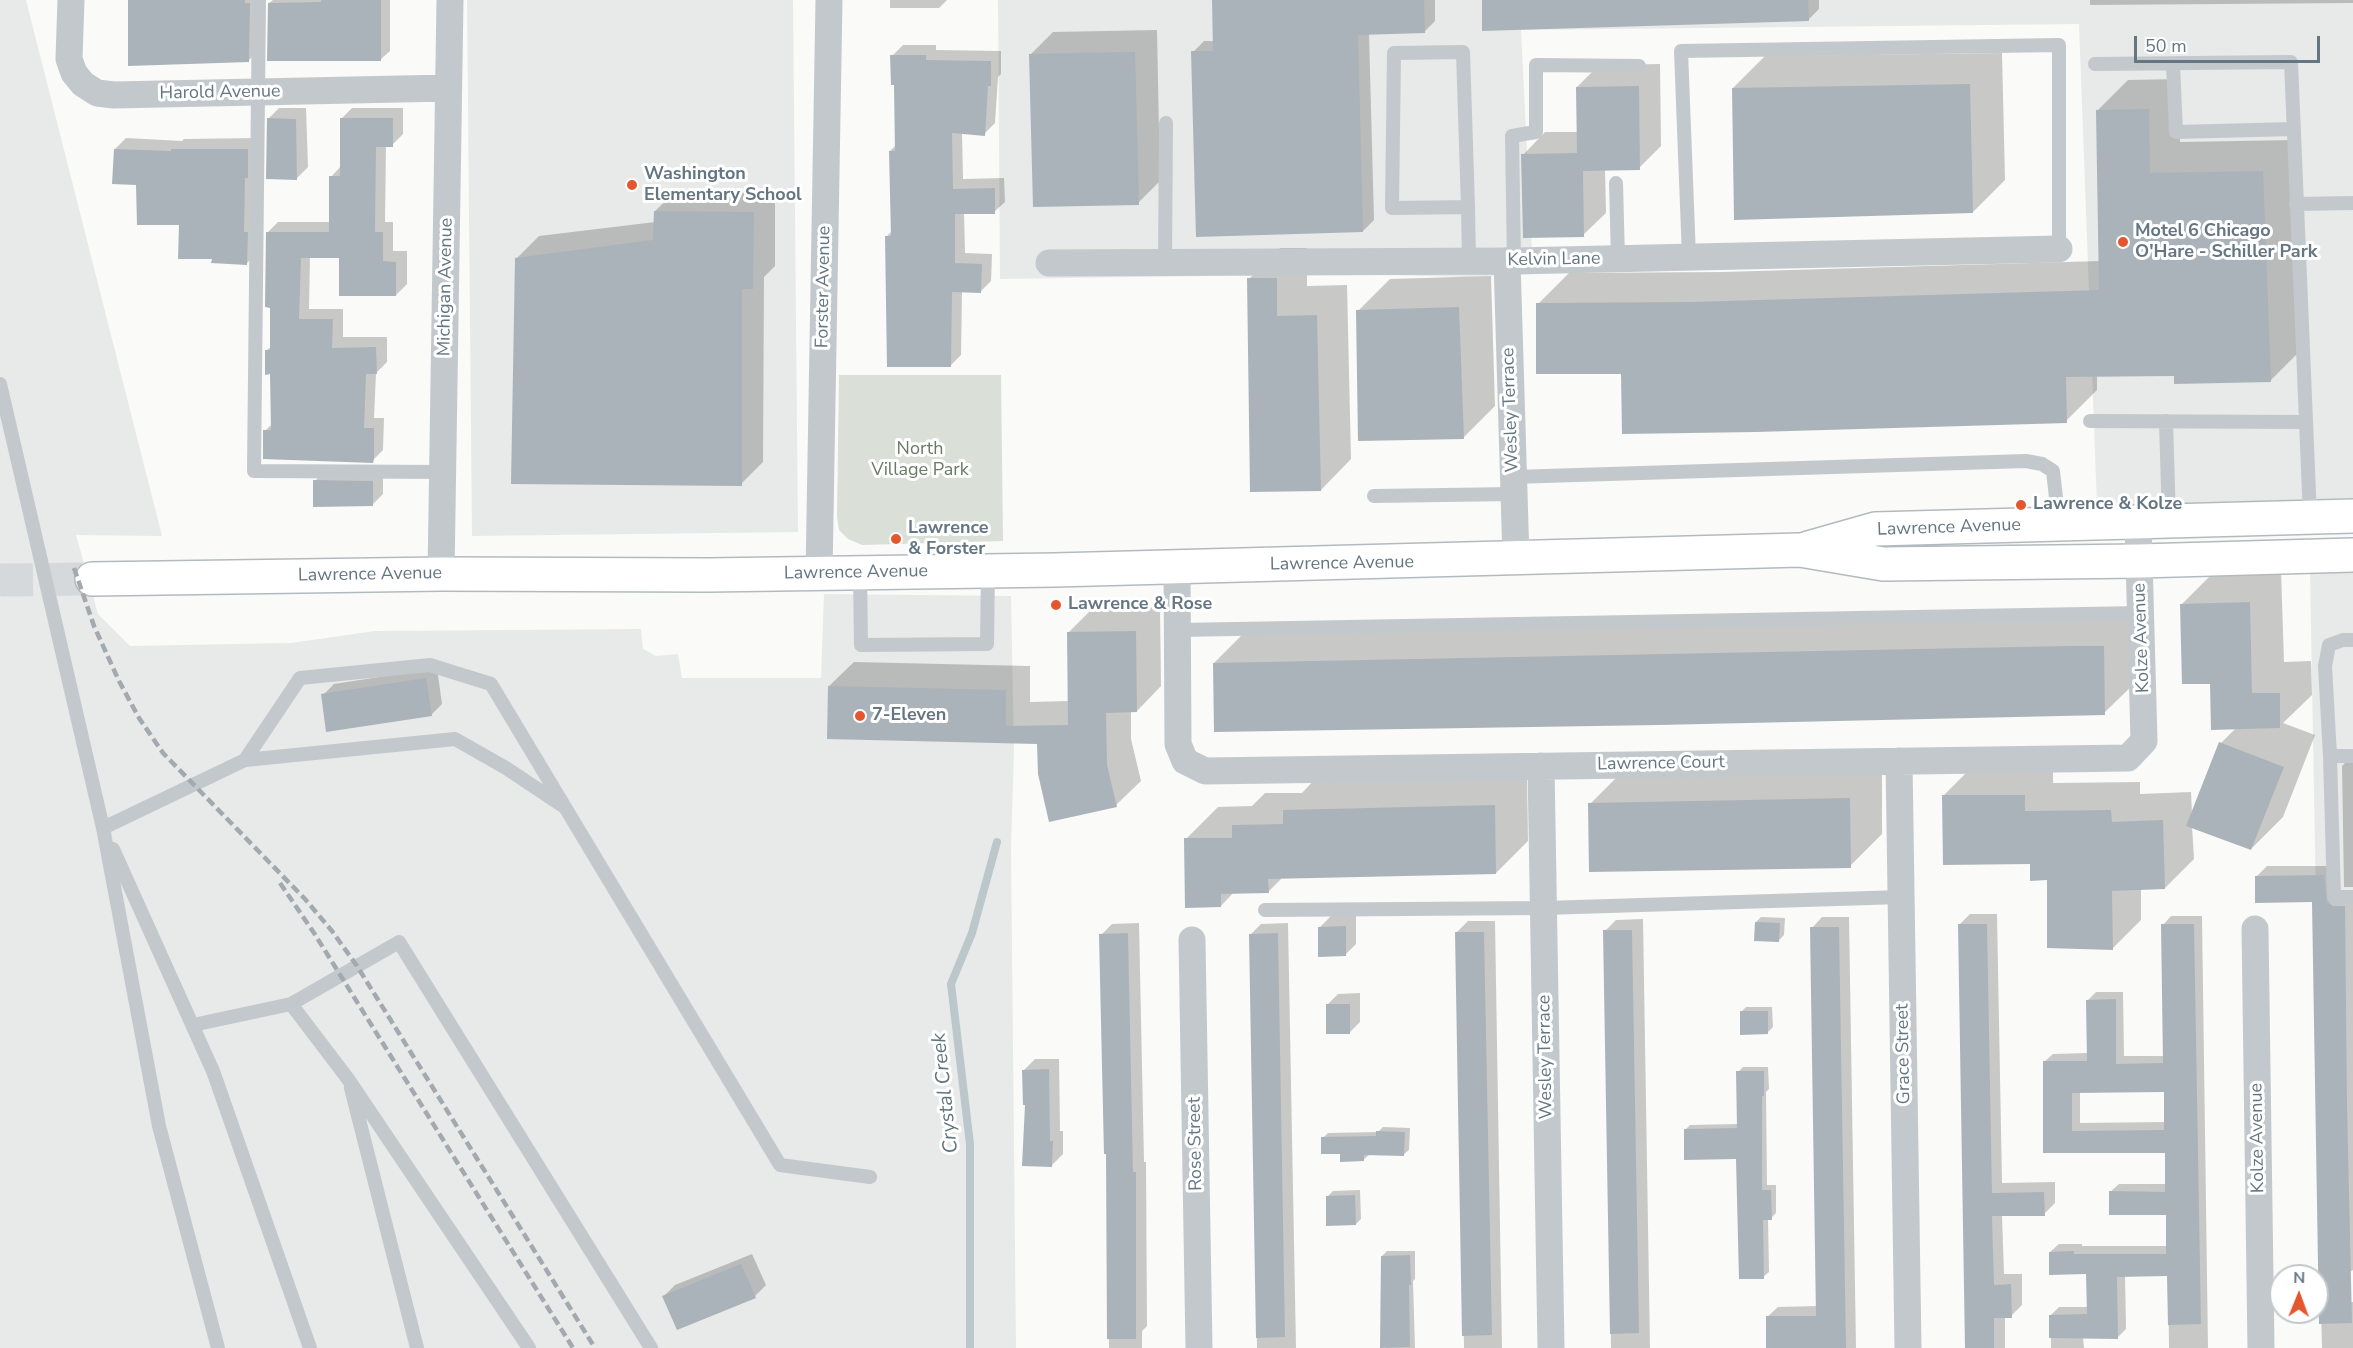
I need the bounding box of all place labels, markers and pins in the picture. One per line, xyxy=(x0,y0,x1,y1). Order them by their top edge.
place label: Washington Elementary School xyxy=(644,164,802,207)
marker: Washington Elementary School xyxy=(625,178,639,192)
place label: Motel 6 Chicago O'Hare - Schiller Park xyxy=(2135,221,2317,264)
marker: Motel 6 Chicago O'Hare - Schiller Park xyxy=(2116,235,2130,249)
place label: Lawrence & Kolze xyxy=(2033,494,2182,516)
marker: Lawrence & Kolze xyxy=(2014,498,2028,512)
place label: Lawrence & Forster xyxy=(908,518,988,560)
marker: Lawrence & Forster xyxy=(889,532,903,546)
place label: Lawrence & Rose xyxy=(1068,594,1212,616)
marker: Lawrence & Rose xyxy=(1049,598,1063,612)
place label: 7-Eleven xyxy=(872,705,946,727)
marker: 7-Eleven xyxy=(853,709,867,723)

